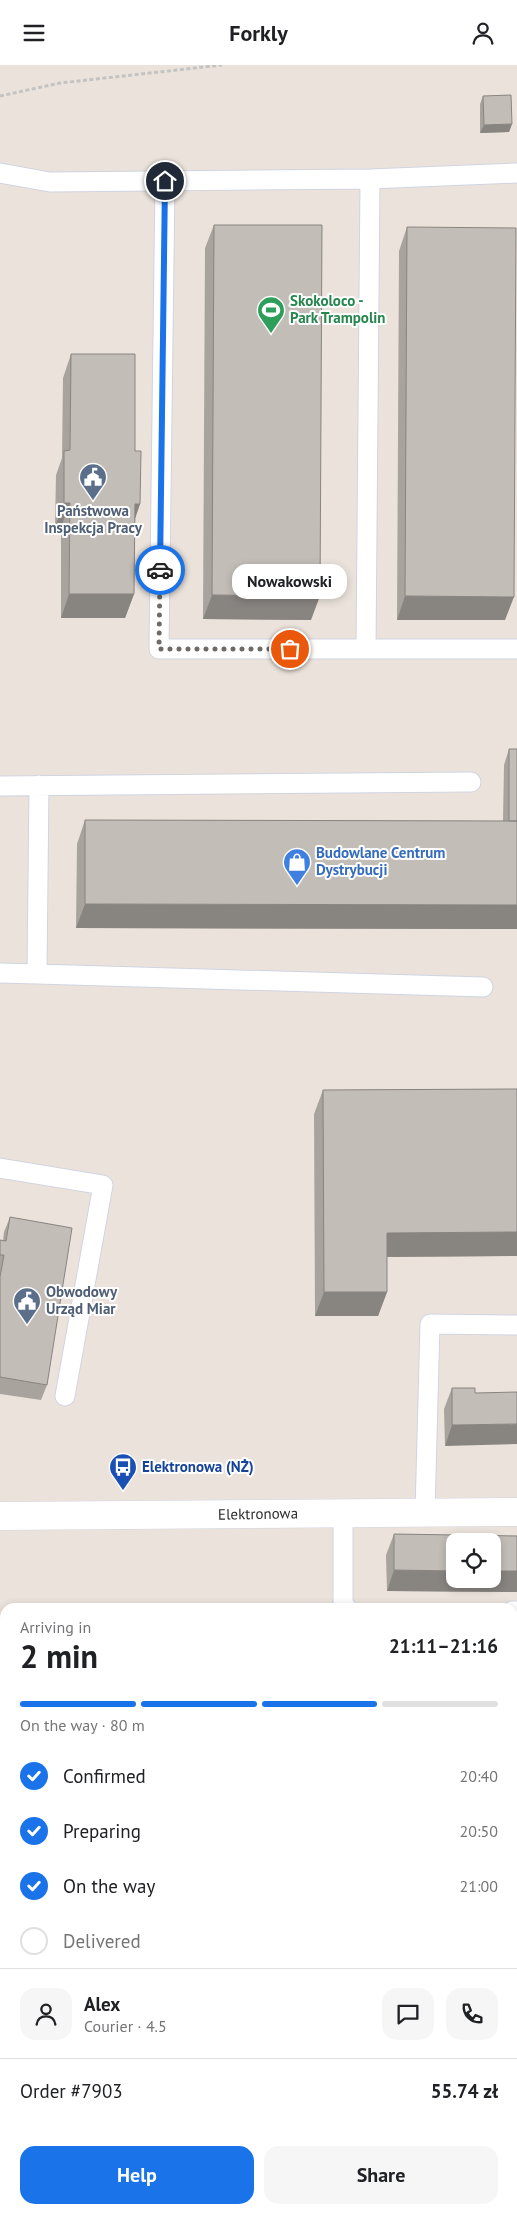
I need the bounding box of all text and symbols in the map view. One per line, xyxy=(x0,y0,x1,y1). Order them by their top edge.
icon: menu xyxy=(20,19,48,47)
text: Forkly xyxy=(229,19,288,47)
icon: person xyxy=(469,19,497,47)
pin xyxy=(144,160,186,202)
icon: home xyxy=(151,167,179,195)
place label: Skokoloco - Park Trampolin xyxy=(290,291,386,327)
sports icon: Skokoloco - Park Trampolin xyxy=(256,295,286,334)
public building icon: Państwowa Inspekcja Pracy xyxy=(78,462,108,501)
place label: Państwowa Inspekcja Pracy xyxy=(44,501,143,537)
courier xyxy=(135,545,185,595)
icon: car xyxy=(146,556,174,584)
callout: Nowakowski xyxy=(232,564,348,599)
text: Nowakowski xyxy=(247,571,332,591)
pin xyxy=(269,628,311,670)
icon: bag xyxy=(276,635,304,663)
place label: Budowlane Centrum Dystrybucji xyxy=(316,843,445,879)
shop icon: Budowlane Centrum Dystrybucji xyxy=(282,847,312,886)
place label: Obwodowy Urząd Miar xyxy=(46,1282,118,1318)
public building icon: Obwodowy Urząd Miar xyxy=(12,1286,42,1325)
bus stop icon: Elektronowa (NŻ) xyxy=(108,1452,138,1491)
place label: Elektronowa (NŻ) xyxy=(142,1457,254,1476)
street label: Elektronowa xyxy=(218,1503,298,1524)
map controls xyxy=(446,1533,501,1588)
button: locate xyxy=(446,1533,501,1588)
text: Arriving in xyxy=(20,1617,91,1637)
text: 21:11–21:16 xyxy=(389,1634,498,1658)
text: 2 min xyxy=(20,1635,98,1677)
text: On the way · 80 m xyxy=(20,1715,145,1735)
icon: check xyxy=(20,1762,48,1790)
text: Confirmed xyxy=(63,1764,146,1788)
text: 20:40 xyxy=(460,1766,498,1786)
icon: check xyxy=(20,1817,48,1845)
text: Preparing xyxy=(63,1819,141,1843)
text: 20:50 xyxy=(460,1821,498,1841)
icon: check xyxy=(20,1872,48,1900)
text: On the way xyxy=(63,1874,155,1898)
text: 21:00 xyxy=(460,1876,498,1896)
text: Delivered xyxy=(63,1929,141,1953)
button: person xyxy=(20,1988,72,2040)
button: chat xyxy=(382,1988,434,2040)
button: phone xyxy=(446,1988,498,2040)
text: Alex xyxy=(84,1992,120,2016)
text: Courier · 4.5 xyxy=(84,2016,167,2036)
text: Order #7903 xyxy=(20,2079,123,2103)
text: 55.74 zł xyxy=(431,2079,498,2103)
button: Help xyxy=(20,2146,254,2204)
button: Share xyxy=(264,2146,498,2204)

